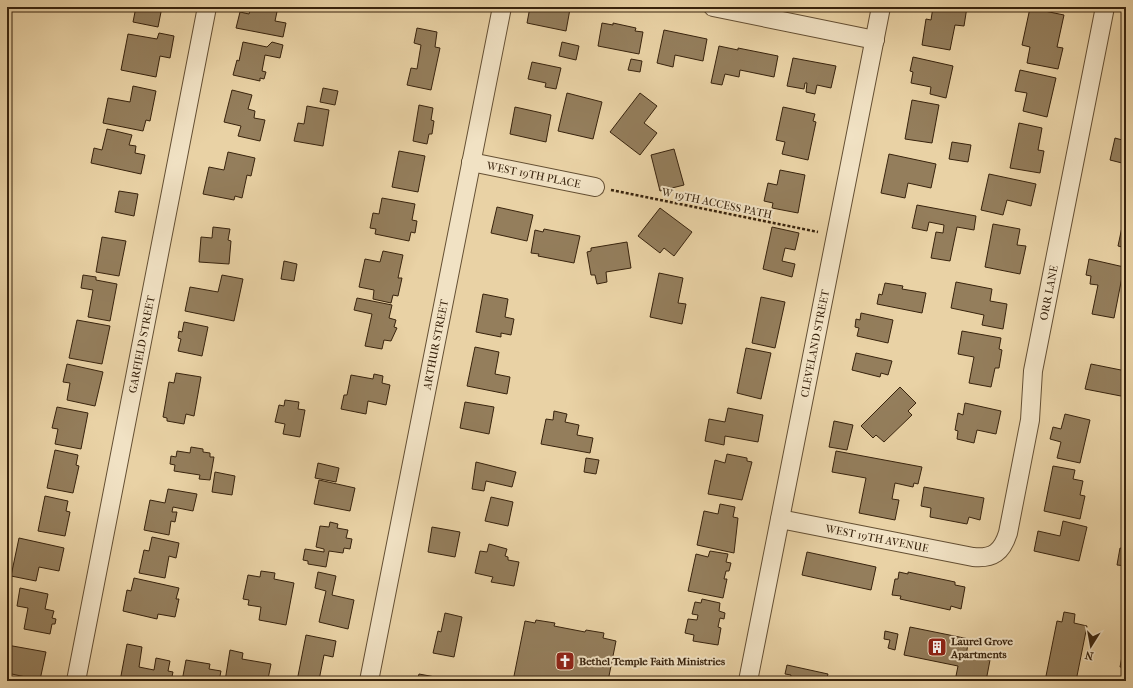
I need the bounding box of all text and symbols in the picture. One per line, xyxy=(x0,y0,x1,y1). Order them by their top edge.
street label: WEST 19TH PLACE xyxy=(485,159,582,191)
street label: W 19TH ACCESS PATH xyxy=(659,185,774,222)
street label: ORR LANE xyxy=(1037,264,1061,322)
street label: CLEVELAND STREET xyxy=(798,288,832,399)
street label: GARFIELD STREET xyxy=(126,294,158,394)
street label: ARTHUR STREET xyxy=(420,298,451,392)
street label: WEST 19TH AVENUE xyxy=(823,522,930,555)
north arrow xyxy=(1071,626,1111,666)
place label: Laurel Grove Apartments xyxy=(950,635,1013,661)
building icon: Laurel Grove Apartments xyxy=(926,636,948,658)
text: N xyxy=(1083,648,1095,663)
church icon: Bethel Temple Faith Ministries xyxy=(554,650,576,672)
place label: Bethel Temple Faith Ministries xyxy=(579,655,725,668)

